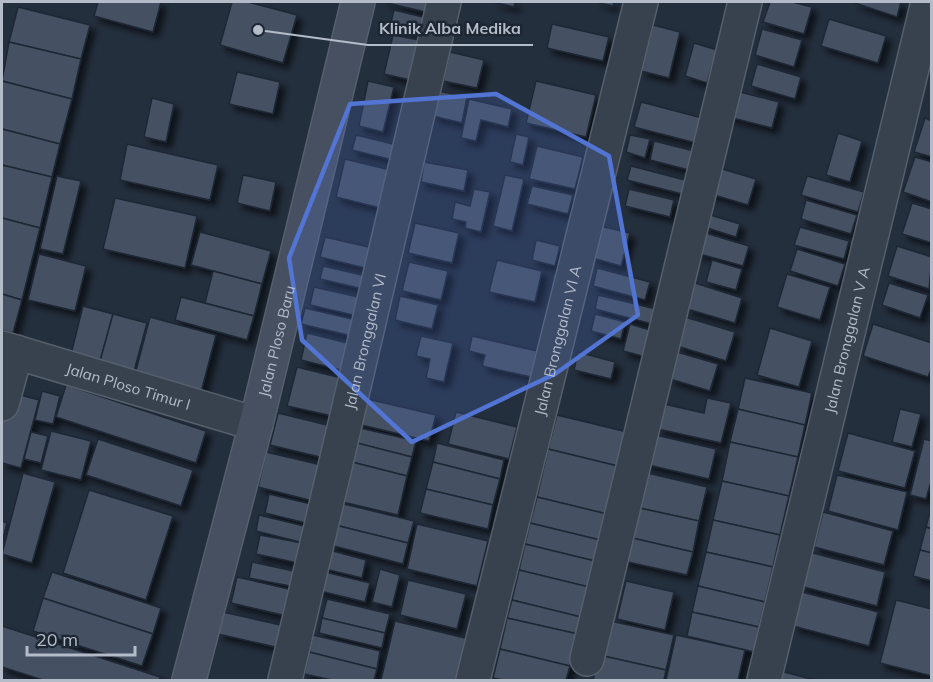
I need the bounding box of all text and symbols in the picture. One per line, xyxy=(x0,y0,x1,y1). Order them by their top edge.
callout: Klinik Alba Medika xyxy=(368,11,533,45)
text: Klinik Alba Medika xyxy=(379,18,521,38)
street label: Jalan Bronggalan VI A xyxy=(529,263,585,417)
street label: Jalan Bronggalan V A xyxy=(819,265,873,415)
street label: Jalan Bronggalan VI xyxy=(339,271,390,411)
street label: Jalan Ploso Baru xyxy=(253,283,299,399)
street label: Jalan Ploso Timur I xyxy=(64,358,193,413)
scale bar xyxy=(27,619,135,657)
text: 20 m xyxy=(36,628,78,651)

